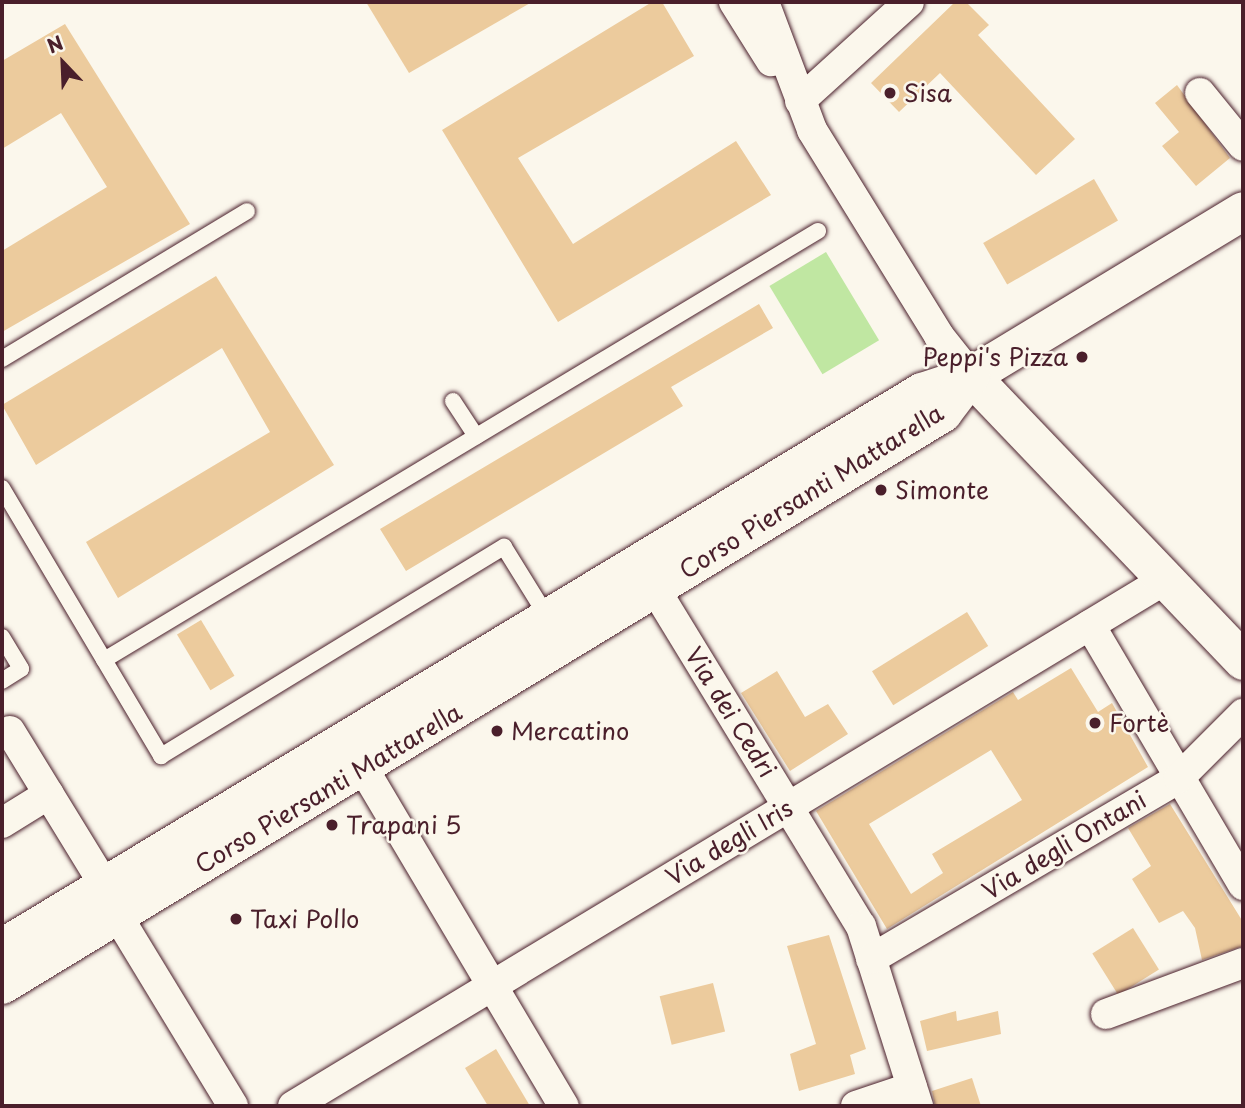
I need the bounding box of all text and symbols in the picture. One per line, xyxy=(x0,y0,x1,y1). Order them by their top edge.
north arrow xyxy=(28,28,98,98)
text: N xyxy=(42,28,67,59)
place label: Sisa xyxy=(904,79,952,107)
marker: Sisa xyxy=(882,85,898,101)
place label: Peppi's Pizza xyxy=(923,343,1068,371)
marker: Peppi's Pizza xyxy=(1074,349,1090,365)
street label: Corso Piersanti Mattarella xyxy=(674,398,948,584)
place label: Simonte xyxy=(895,476,989,504)
marker: Simonte xyxy=(873,482,889,498)
street label: Via dei Cedri xyxy=(680,642,782,782)
street label: Corso Piersanti Mattarella xyxy=(189,697,467,879)
place label: Fortè xyxy=(1109,709,1169,737)
marker: Fortè xyxy=(1087,715,1103,731)
place label: Mercatino xyxy=(511,717,629,745)
marker: Mercatino xyxy=(489,723,505,739)
street label: Via degli Ontani xyxy=(977,785,1151,905)
street label: Via degli Iris xyxy=(661,793,797,891)
place label: Trapani 5 xyxy=(346,811,461,839)
marker: Trapani 5 xyxy=(324,817,340,833)
place label: Taxi Pollo xyxy=(250,905,360,933)
marker: Taxi Pollo xyxy=(228,911,244,927)

